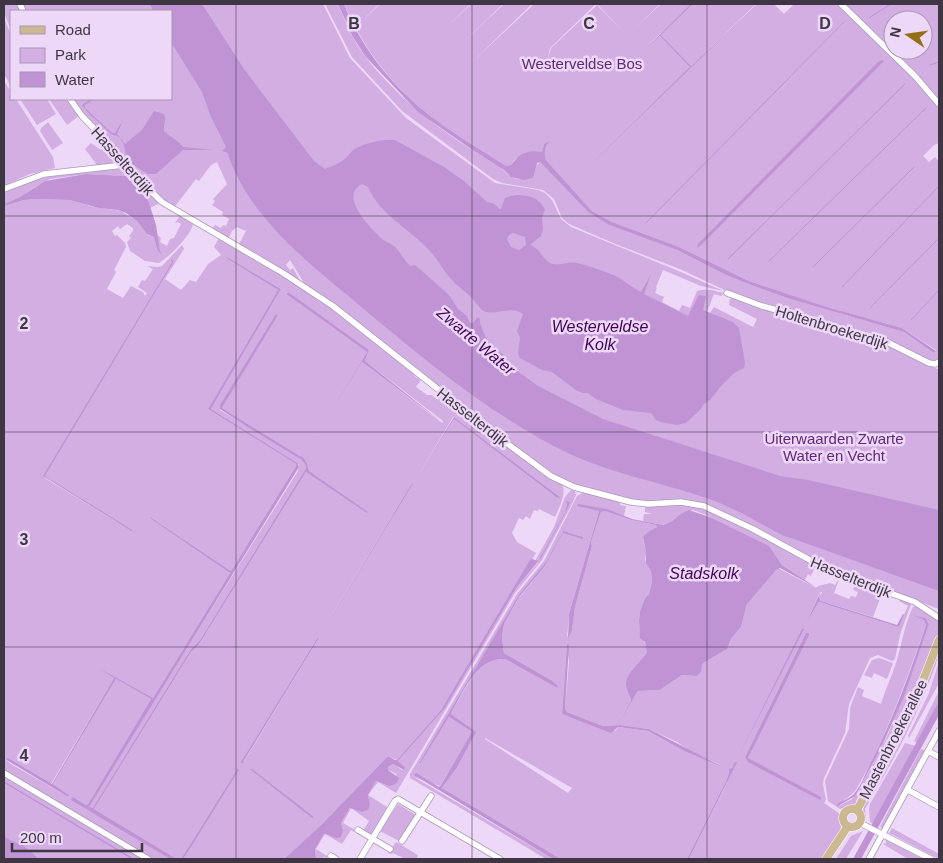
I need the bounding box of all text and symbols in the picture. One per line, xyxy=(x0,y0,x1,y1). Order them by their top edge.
legend xyxy=(10,10,172,100)
north arrow xyxy=(883,10,933,60)
text: B xyxy=(348,15,360,32)
text: C xyxy=(583,15,595,32)
text: D xyxy=(819,15,831,32)
text: Road xyxy=(55,21,91,38)
text: N xyxy=(886,25,904,39)
text: Park xyxy=(55,46,86,63)
park label: Westerveldse Bos xyxy=(522,55,642,72)
text: Water xyxy=(55,71,94,88)
street label: Hasselterdijk xyxy=(88,123,158,199)
street label: Holtenbroekerdijk xyxy=(774,302,891,352)
water label: Zwarte Water xyxy=(433,303,519,379)
text: 2 xyxy=(20,315,29,332)
water label: Westerveldse Kolk xyxy=(552,318,648,353)
street label: Hasselterdijk xyxy=(434,384,512,450)
park label: Uiterwaarden Zwarte Water en Vecht xyxy=(764,430,904,464)
text: 3 xyxy=(20,531,29,548)
street label: Hasselterdijk xyxy=(808,553,894,601)
water label: Stadskolk xyxy=(669,565,740,582)
street label: Mastenbroekerallee xyxy=(856,676,930,802)
text: 4 xyxy=(20,747,29,764)
scale bar xyxy=(12,820,142,852)
text: 200 m xyxy=(20,829,62,846)

